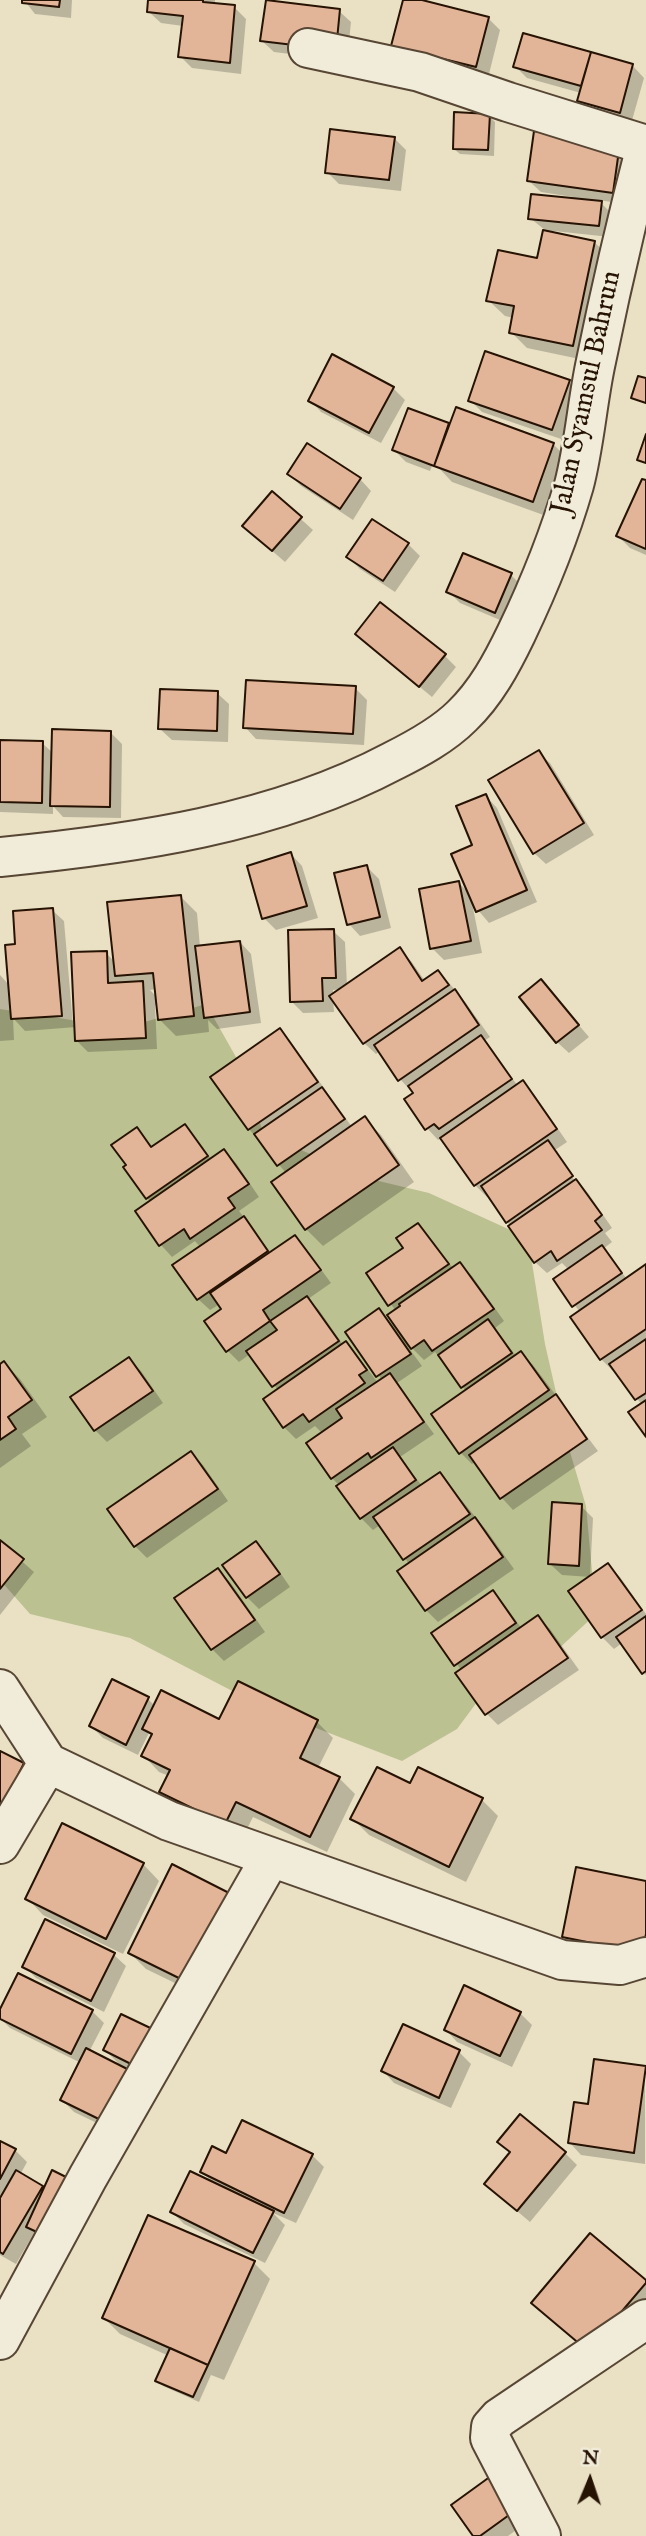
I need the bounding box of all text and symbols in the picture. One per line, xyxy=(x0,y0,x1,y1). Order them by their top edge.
street label: Jalan Syamsul Bahrun xyxy=(546,268,630,518)
north arrow xyxy=(555,2445,625,2515)
text: N xyxy=(582,2447,599,2471)

